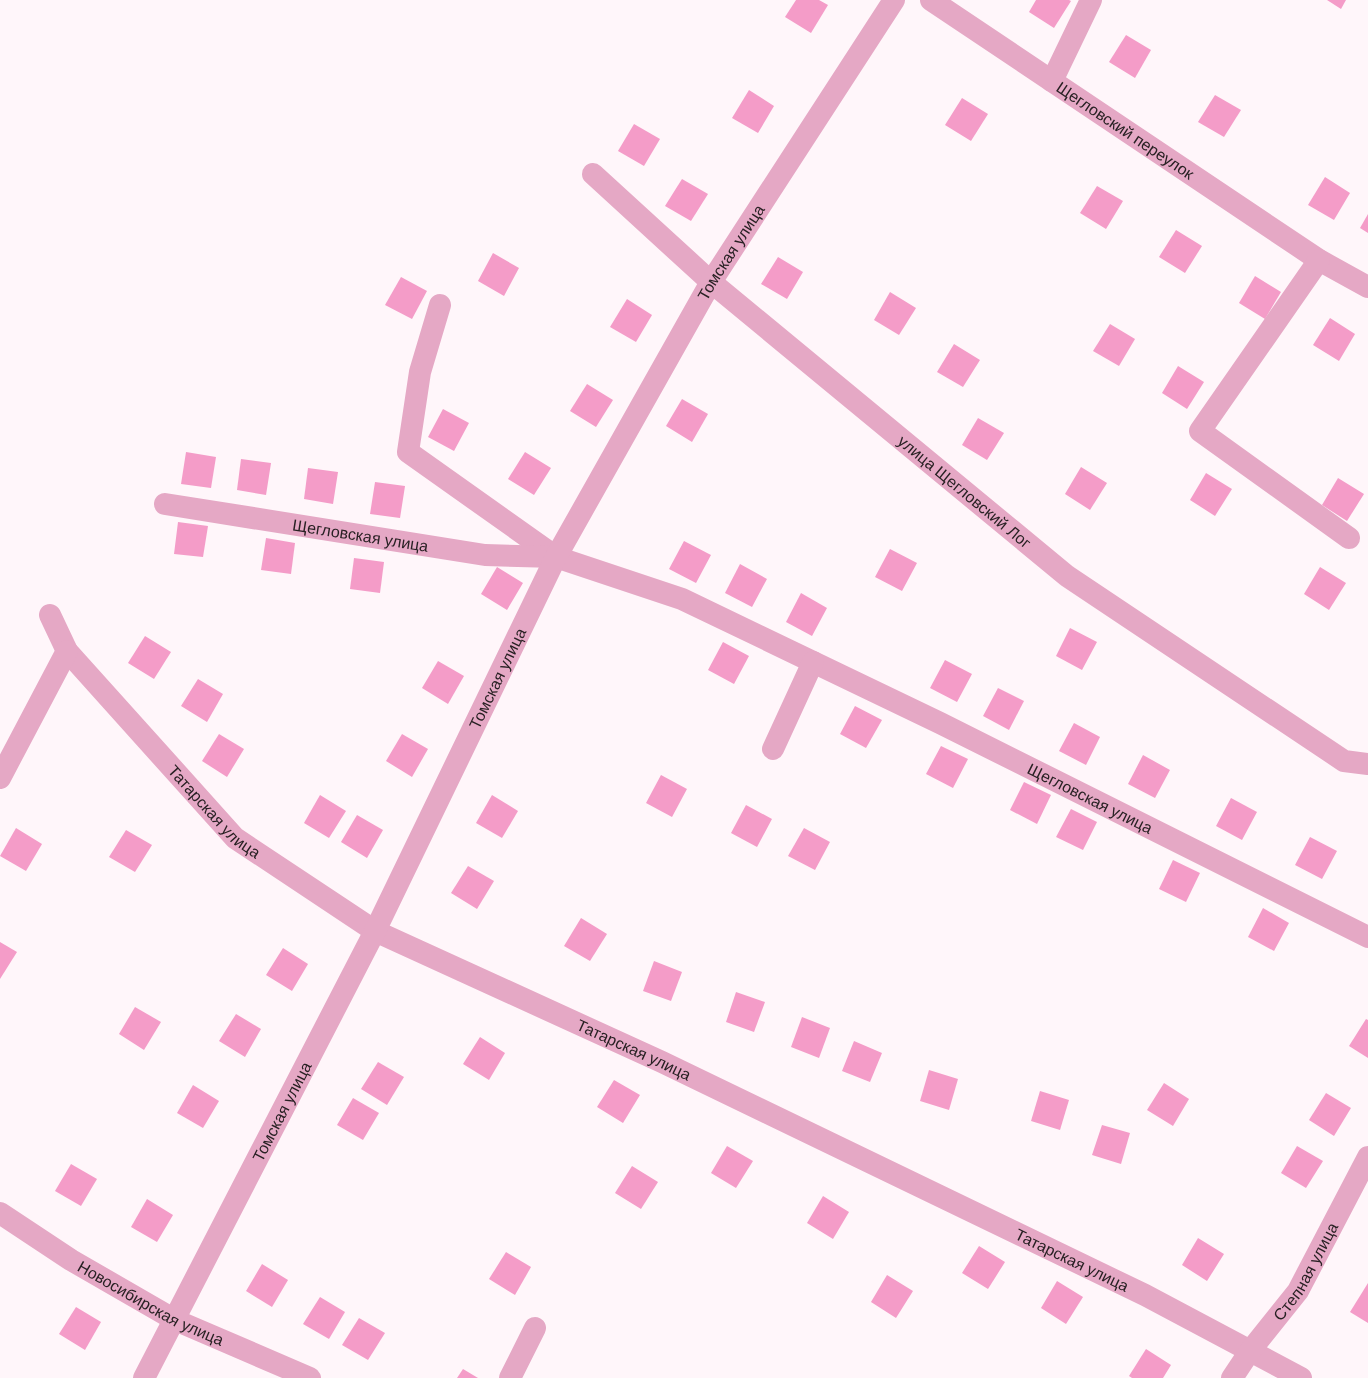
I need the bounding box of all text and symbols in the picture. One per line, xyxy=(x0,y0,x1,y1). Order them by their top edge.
street label: Щегловский переулок xyxy=(1052,77,1199,185)
street label: Томская улица xyxy=(692,200,769,304)
street label: улица Щегловский Лог xyxy=(894,430,1036,553)
street label: Щегловская улица xyxy=(291,514,430,556)
street label: Томская улица xyxy=(464,624,531,732)
street label: Щегловская улица xyxy=(1024,758,1156,838)
street label: Татарская улица xyxy=(164,760,265,863)
street label: Татарская улица xyxy=(573,1014,695,1085)
street label: Томская улица xyxy=(247,1058,316,1165)
street label: Степная улица xyxy=(1268,1219,1343,1325)
street label: Татарская улица xyxy=(1012,1223,1132,1296)
street label: Новосибирская улица xyxy=(74,1256,227,1350)

